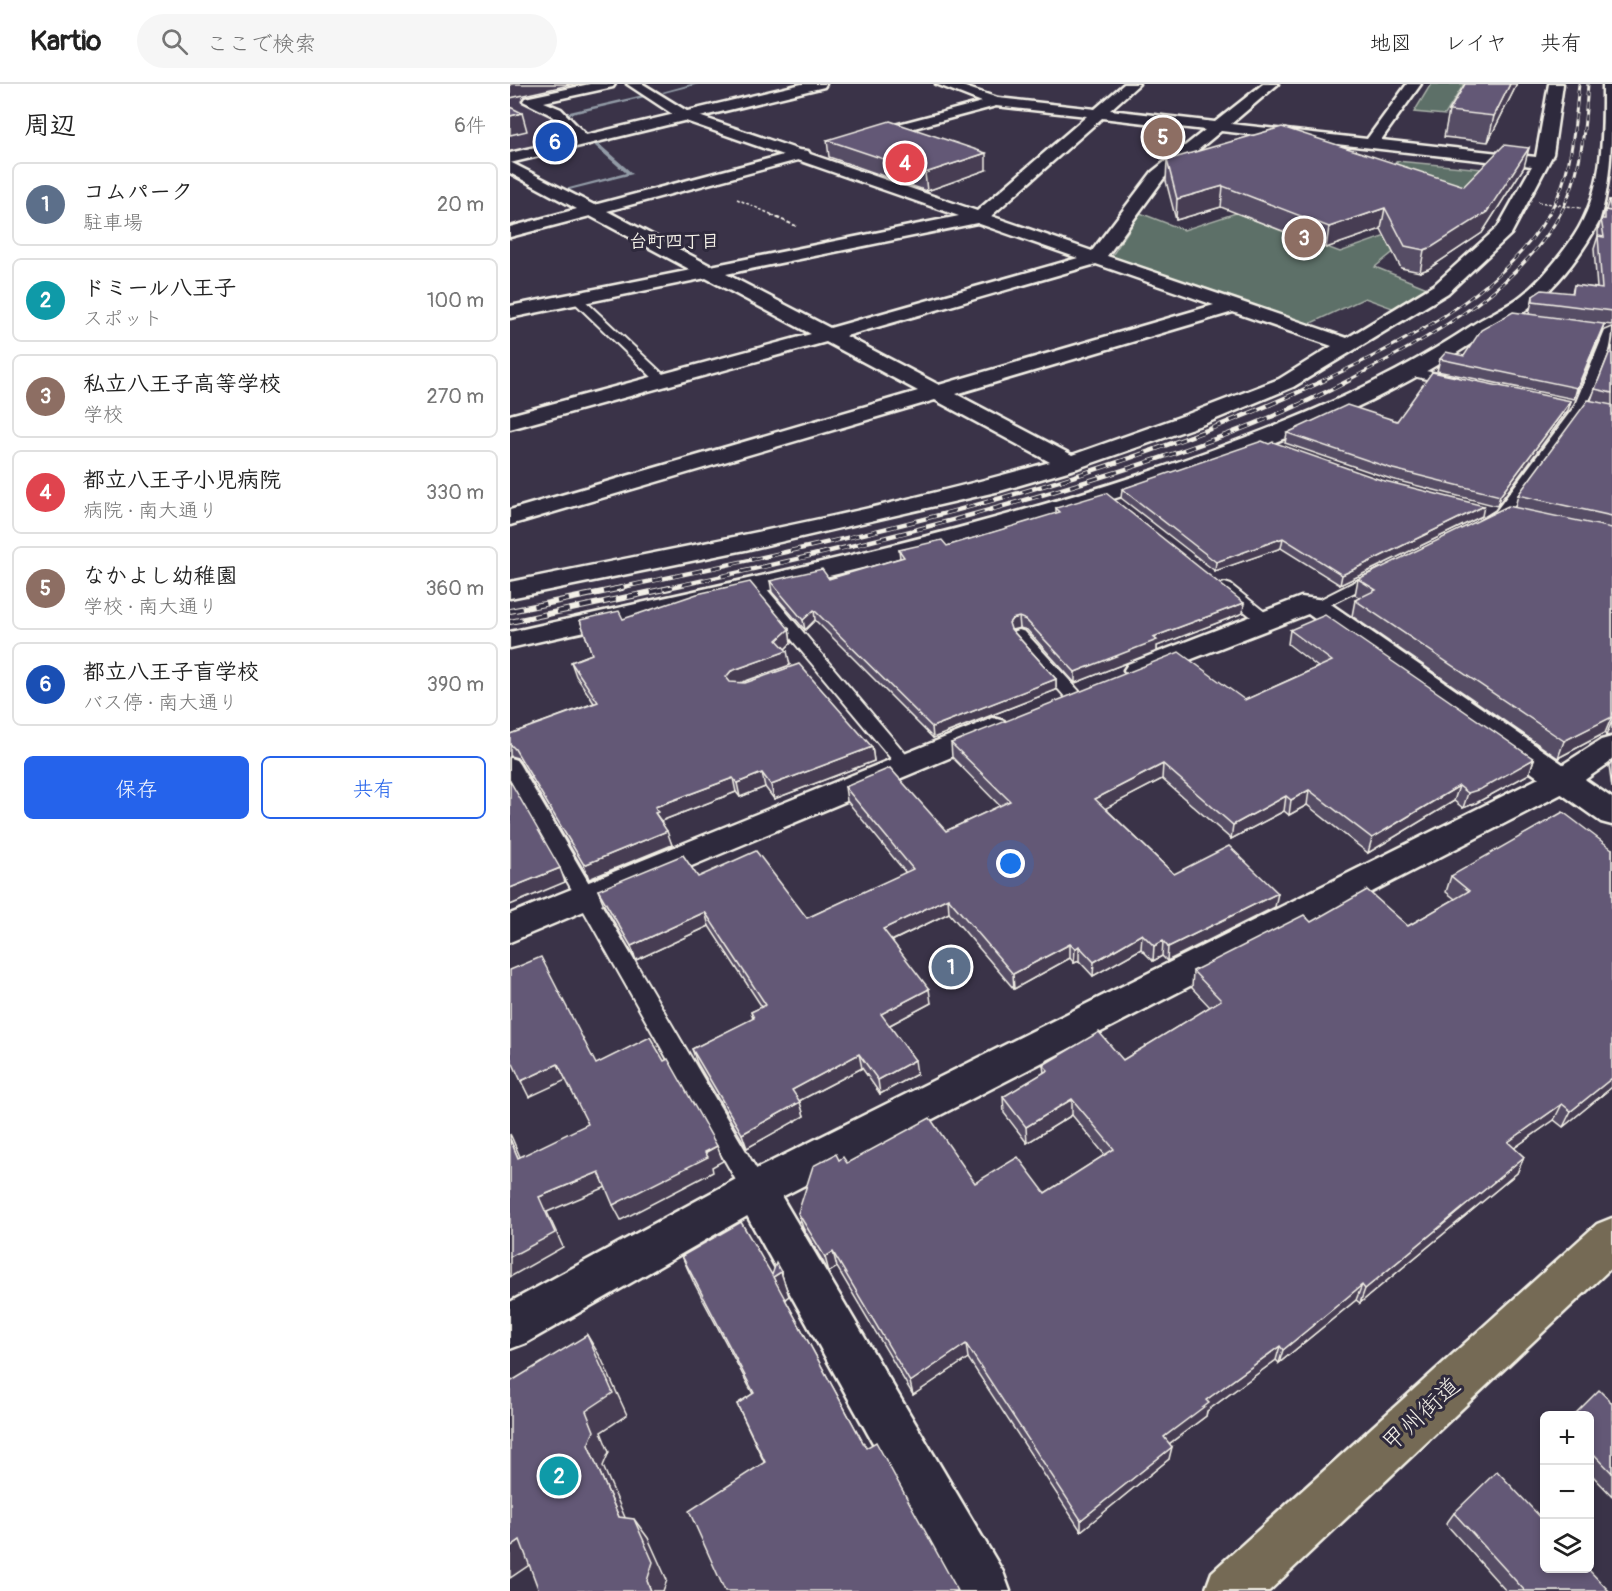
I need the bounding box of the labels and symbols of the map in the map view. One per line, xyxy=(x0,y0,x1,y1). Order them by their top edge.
pin: 5 xyxy=(1144,115,1182,160)
pin: 6 xyxy=(536,120,574,164)
pin: 4 xyxy=(886,140,924,185)
pin: 3 xyxy=(1284,216,1324,260)
district label: 台町四丁目 xyxy=(629,230,719,253)
your location xyxy=(996,849,1025,878)
pin: 1 xyxy=(932,944,970,990)
street label: 甲州街道 xyxy=(1376,1371,1466,1458)
pin: 2 xyxy=(539,1454,578,1498)

